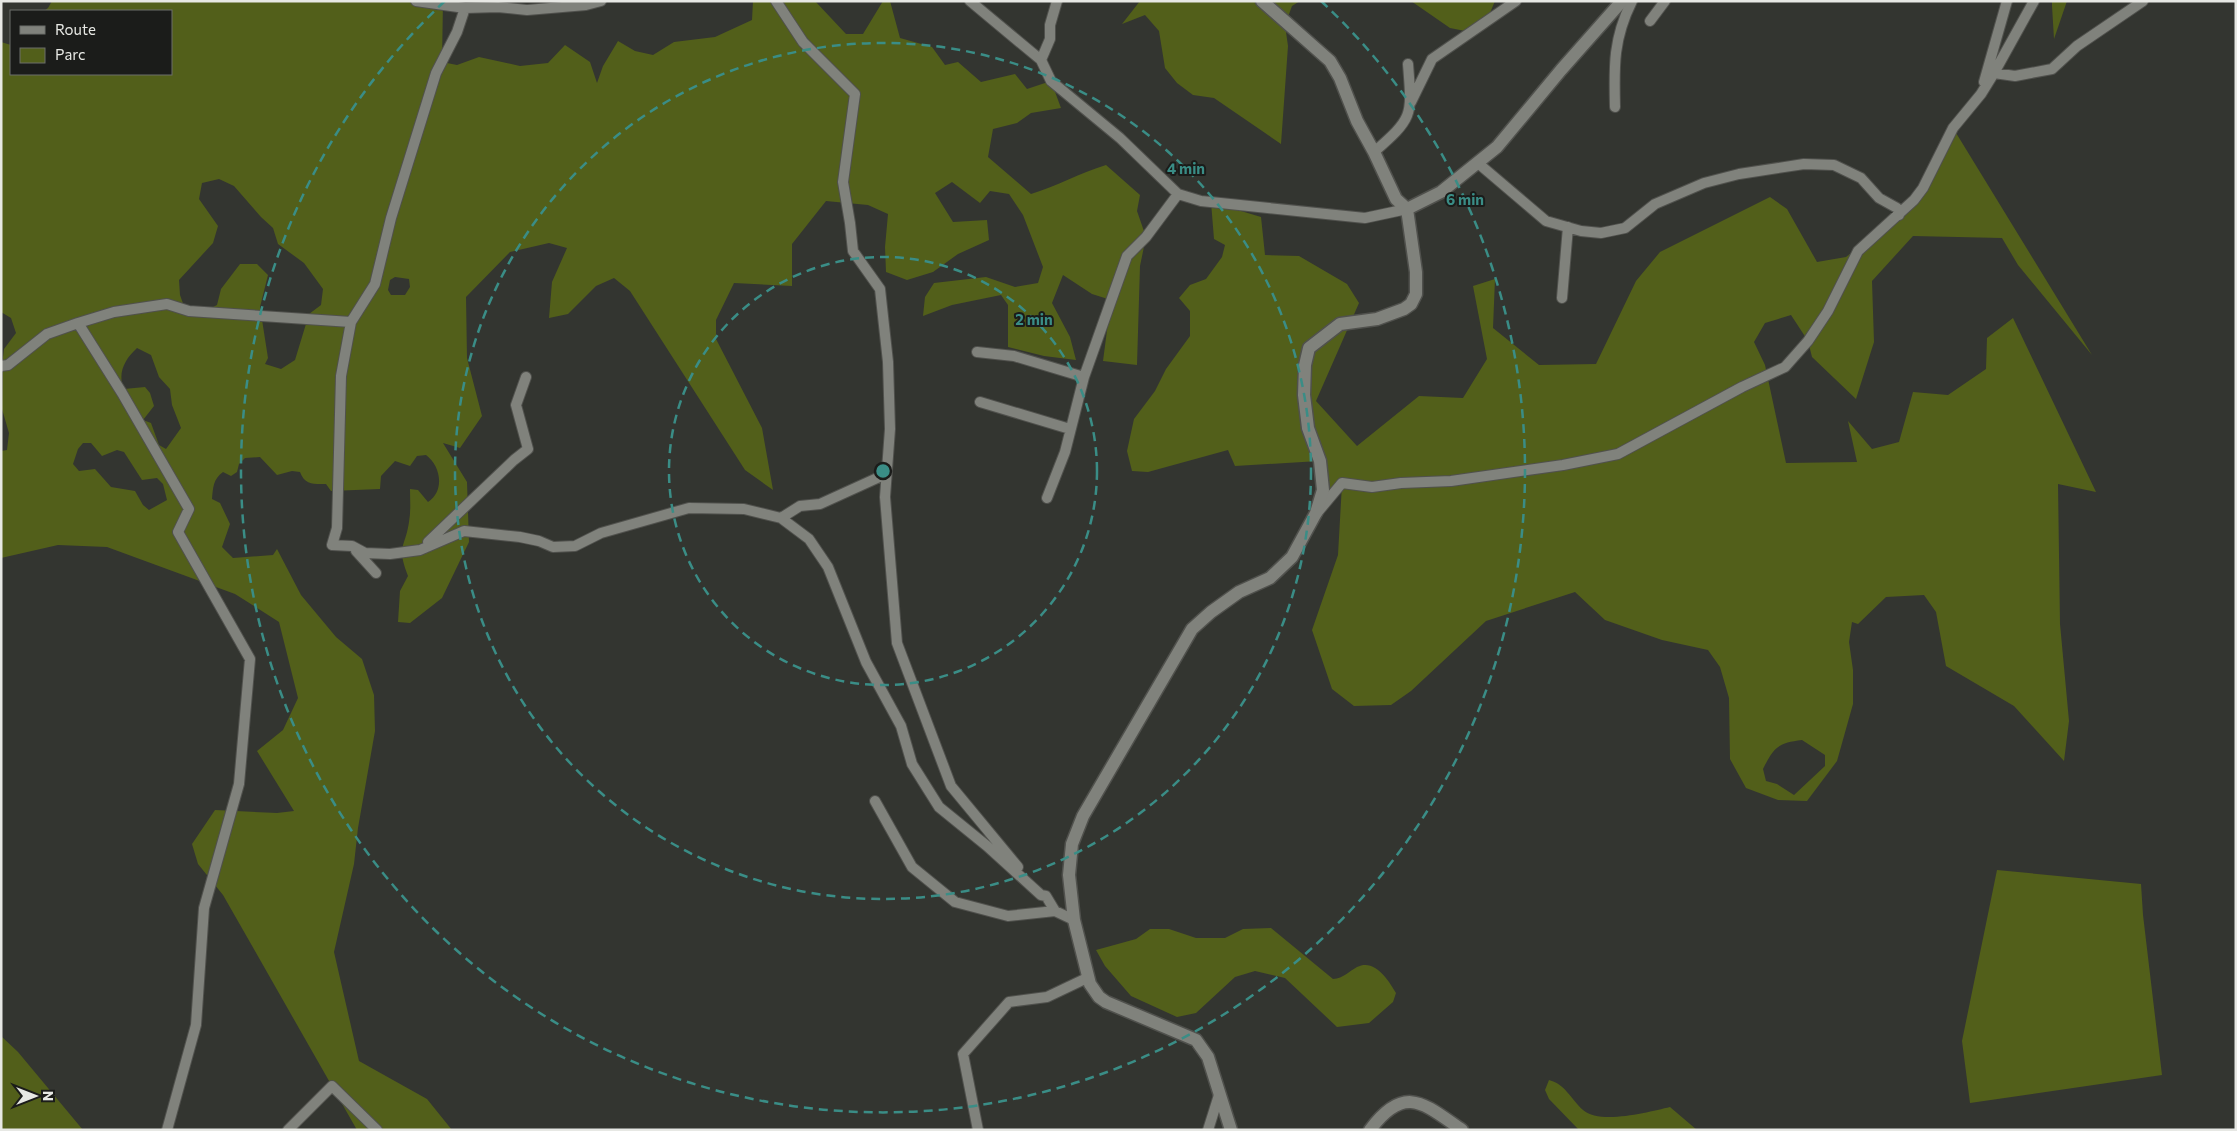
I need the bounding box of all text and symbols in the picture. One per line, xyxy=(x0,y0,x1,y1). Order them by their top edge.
legend xyxy=(10,10,172,75)
text: Route xyxy=(55,20,96,38)
text: Parc xyxy=(55,45,85,63)
text: 4 min xyxy=(1167,159,1205,177)
text: 6 min xyxy=(1446,190,1484,208)
text: 2 min xyxy=(1015,310,1053,328)
centre of rings xyxy=(874,462,892,480)
north arrow xyxy=(10,1071,60,1121)
text: N xyxy=(40,1091,57,1101)

